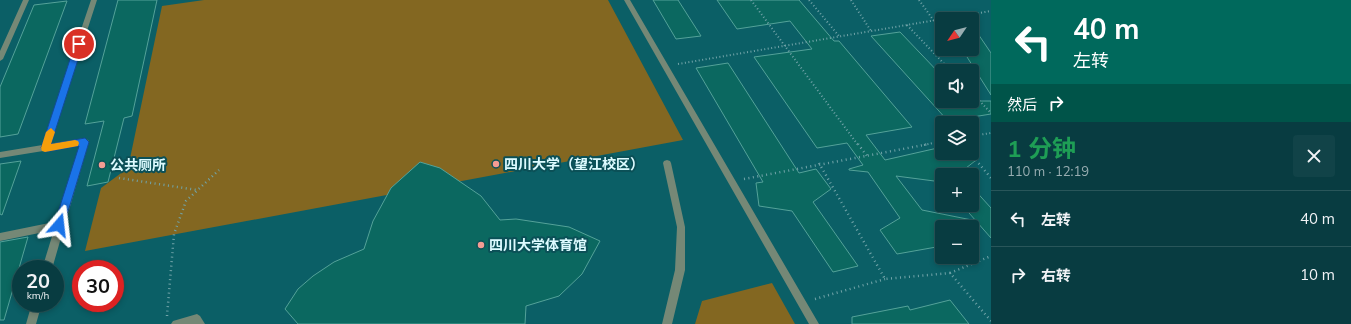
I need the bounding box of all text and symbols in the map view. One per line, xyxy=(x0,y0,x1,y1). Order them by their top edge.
text: 40 m xyxy=(1073,11,1139,46)
north arrow xyxy=(935,12,979,56)
map controls xyxy=(935,12,979,264)
icon: left xyxy=(1007,16,1059,68)
pin xyxy=(62,27,96,61)
icon: arrive xyxy=(68,33,90,55)
text: 左转 xyxy=(1073,49,1109,72)
button: sound xyxy=(935,64,979,108)
icon: right xyxy=(1045,92,1067,114)
text: 然后 xyxy=(1007,95,1037,114)
button: layers xyxy=(935,116,979,160)
text: 1 分钟 xyxy=(1007,133,1076,163)
button: close xyxy=(1293,135,1335,177)
place label: 四川大学（望江校区） xyxy=(504,155,644,173)
place label: 公共厕所 xyxy=(110,156,166,174)
marker: 四川大学（望江校区） xyxy=(491,159,501,169)
marker: 公共厕所 xyxy=(97,160,107,170)
text: 110 m · 12:19 xyxy=(1007,163,1089,179)
button: + xyxy=(935,168,979,212)
position arrow xyxy=(38,204,80,246)
icon: left xyxy=(1007,208,1029,230)
text: 40 m xyxy=(1300,209,1335,228)
text: 左转 xyxy=(1041,210,1071,229)
button: − xyxy=(935,220,979,264)
place label: 四川大学体育馆 xyxy=(489,236,587,254)
marker: 四川大学体育馆 xyxy=(476,240,486,250)
speed limit sign: 30 xyxy=(72,260,124,312)
icon: right xyxy=(1007,264,1029,286)
text: 10 m xyxy=(1300,265,1335,284)
text: 右转 xyxy=(1041,266,1071,285)
text: 20 xyxy=(26,268,50,293)
text: km/h xyxy=(27,289,49,302)

